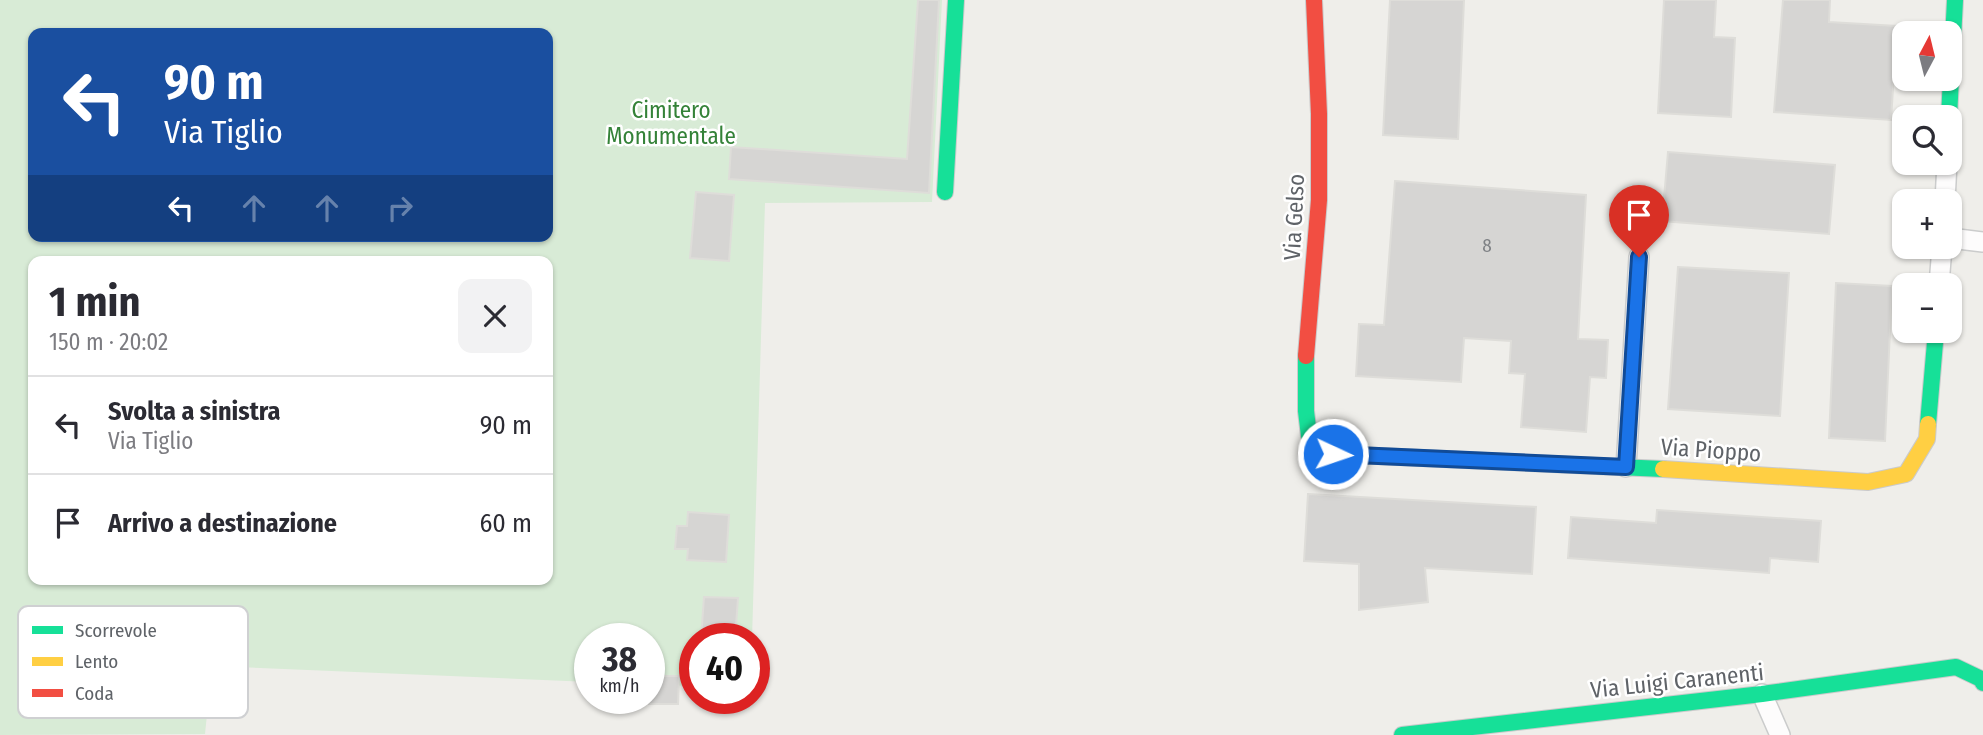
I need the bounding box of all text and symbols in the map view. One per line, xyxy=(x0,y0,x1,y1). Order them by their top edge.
north arrow xyxy=(1892,21,1962,91)
map controls xyxy=(1892,21,1962,343)
text: 90 m xyxy=(164,53,264,112)
icon: left xyxy=(49,56,140,147)
park label: Cimitero Monumentale xyxy=(606,96,736,150)
button: search xyxy=(1892,105,1962,175)
text: Via Tiglio xyxy=(164,113,283,151)
street label: Via Gelso xyxy=(1278,173,1310,261)
pin xyxy=(1609,185,1669,257)
icon: left xyxy=(162,189,200,227)
icon: ahead xyxy=(235,189,273,227)
icon: ahead xyxy=(308,189,346,227)
icon: right xyxy=(381,189,419,227)
button: + xyxy=(1892,189,1962,259)
icon: arrive xyxy=(1620,196,1658,234)
house number: 8 xyxy=(1482,234,1492,257)
button: − xyxy=(1892,273,1962,343)
text: 1 min xyxy=(49,277,140,327)
button: close xyxy=(458,279,532,353)
text: 150 m · 20:02 xyxy=(49,328,168,356)
text: Svolta a sinistra xyxy=(108,396,280,427)
icon: left xyxy=(49,406,87,444)
text: 90 m xyxy=(480,410,532,441)
position arrow xyxy=(1296,417,1370,491)
text: Via Tiglio xyxy=(108,427,193,455)
street label: Via Pioppo xyxy=(1660,433,1762,467)
icon: arrive xyxy=(49,504,87,542)
text: Arrivo a destinazione xyxy=(108,508,337,539)
text: 60 m xyxy=(479,508,532,539)
legend xyxy=(18,606,248,718)
text: Scorrevole xyxy=(75,619,157,642)
speed limit sign: 40 xyxy=(679,623,770,714)
text: 38 xyxy=(602,638,637,680)
text: Lento xyxy=(75,650,118,673)
street label: Via Luigi Caranenti xyxy=(1589,658,1765,704)
text: km/h xyxy=(599,675,640,697)
text: Coda xyxy=(75,682,114,705)

